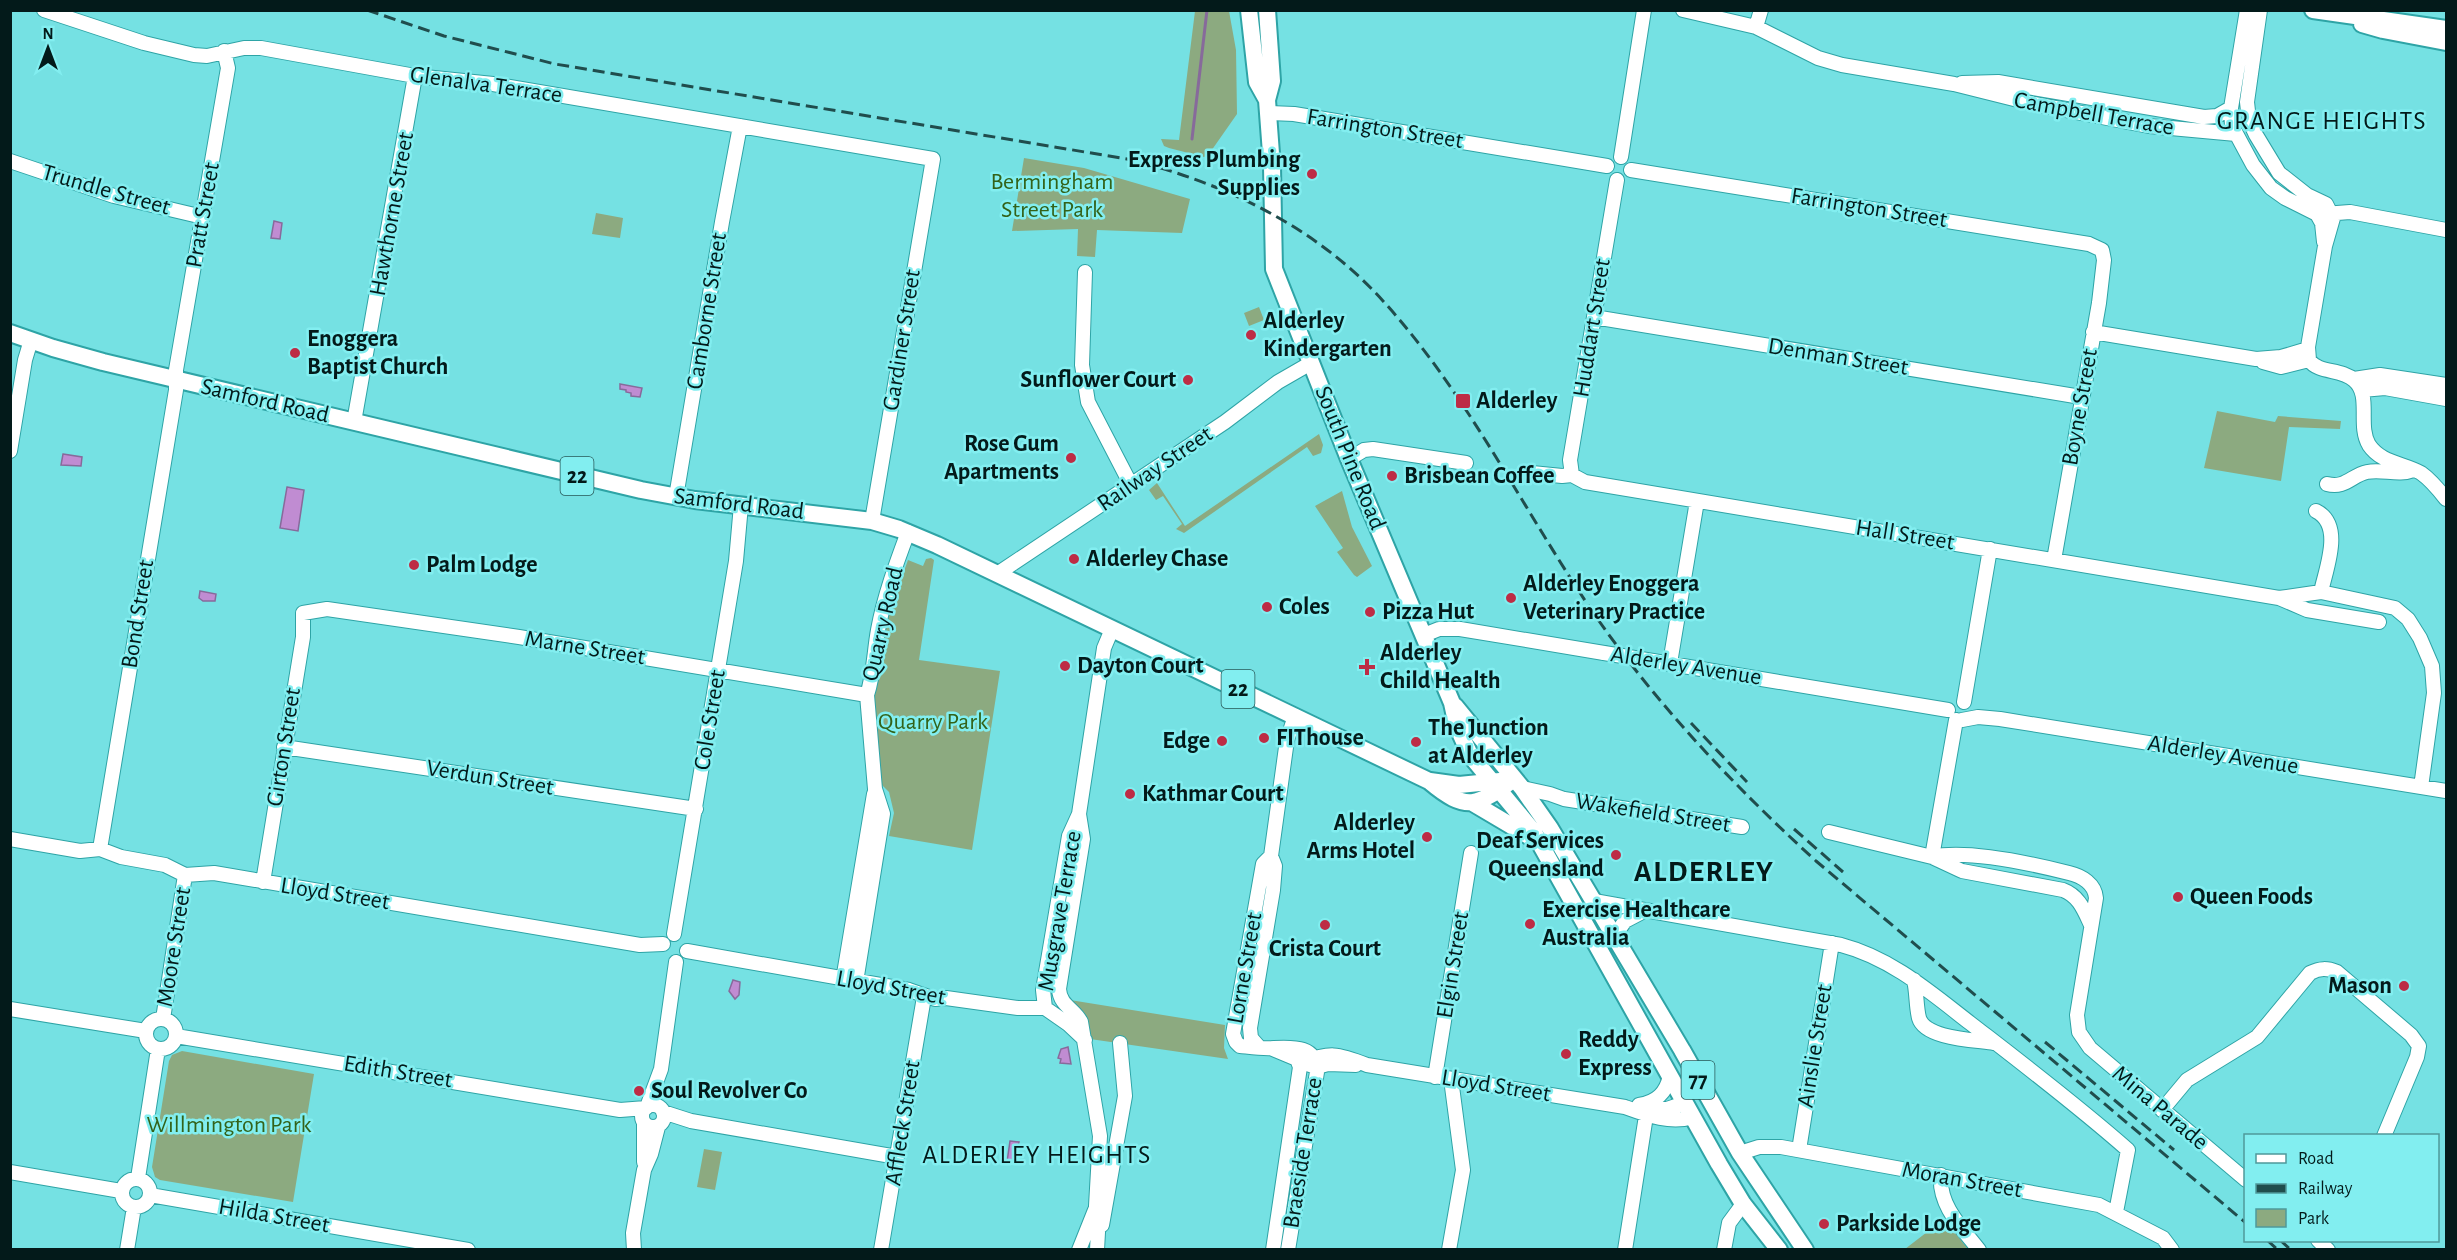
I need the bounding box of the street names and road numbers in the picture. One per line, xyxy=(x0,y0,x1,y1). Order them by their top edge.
street label: Glenalva Terrace xyxy=(408,62,564,108)
street label: Campbell Terrace xyxy=(2012,88,2176,140)
street label: Farrington Street xyxy=(1305,105,1465,153)
street label: Hawthorne Street xyxy=(366,130,418,298)
street label: Trundle Street xyxy=(39,160,173,220)
street label: Pratt Street xyxy=(182,160,224,270)
street label: Farrington Street xyxy=(1789,184,1949,232)
street label: Camborne Street xyxy=(683,231,731,391)
street label: Huddart Street xyxy=(1569,257,1615,399)
street label: Gardiner Street xyxy=(879,267,925,412)
street label: Denman Street xyxy=(1766,334,1910,380)
street label: Boyne Street xyxy=(2058,346,2102,467)
street label: Samford Road xyxy=(199,375,331,427)
street label: South Pine Road xyxy=(1310,383,1390,533)
street label: Railway Street xyxy=(1093,422,1217,516)
road number: 22 xyxy=(560,457,594,495)
street label: Samford Road xyxy=(673,484,805,524)
street label: Hall Street xyxy=(1854,515,1956,555)
street label: Bond Street xyxy=(118,558,158,670)
street label: Quarry Road xyxy=(858,565,908,683)
street label: Marne Street xyxy=(523,627,647,669)
street label: Alderley Avenue xyxy=(1609,642,1763,690)
street label: Cole Street xyxy=(690,668,730,772)
road number: 22 xyxy=(1222,670,1254,708)
street label: Girton Street xyxy=(263,686,305,808)
street label: Alderley Avenue xyxy=(2146,731,2300,779)
street label: Verdun Street xyxy=(425,756,556,800)
street label: Wakefield Street xyxy=(1574,789,1732,837)
street label: Musgrave Terrace xyxy=(1034,829,1086,993)
street label: Lloyd Street xyxy=(279,874,392,915)
street label: Moore Street xyxy=(153,885,195,1009)
street label: Lorne Street xyxy=(1223,910,1267,1026)
street label: Elgin Street xyxy=(1433,910,1473,1020)
street label: Lloyd Street xyxy=(835,967,948,1009)
street label: Ainslie Street xyxy=(1793,982,1837,1109)
street label: Edith Street xyxy=(342,1052,454,1092)
street label: Affleck Street xyxy=(881,1058,925,1187)
road number: 77 xyxy=(1682,1061,1714,1099)
street label: Mina Parade xyxy=(2107,1061,2213,1155)
street label: Lloyd Street xyxy=(1440,1066,1553,1107)
street label: Braeside Terrace xyxy=(1279,1076,1327,1230)
street label: Moran Street xyxy=(1900,1158,2024,1202)
street label: Hilda Street xyxy=(217,1194,332,1238)

